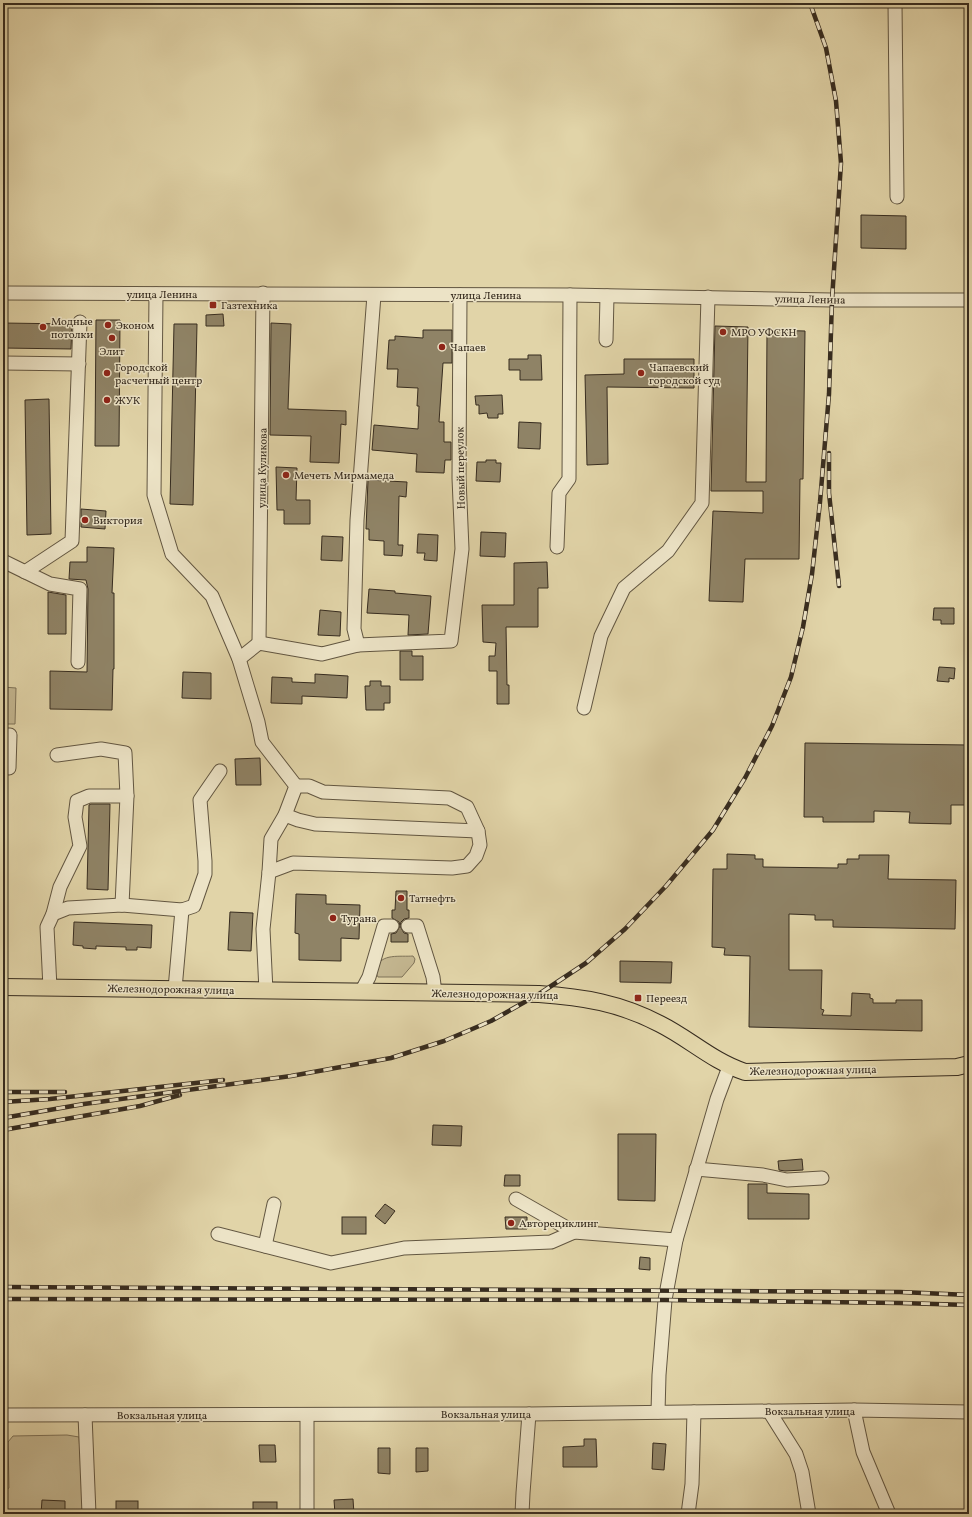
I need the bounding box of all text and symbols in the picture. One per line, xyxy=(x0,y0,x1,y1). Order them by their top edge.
street label: улица Ленина xyxy=(126,288,198,303)
street label: улица Ленина xyxy=(450,289,522,304)
street label: улица Ленина xyxy=(774,292,846,309)
place label: Газтехника xyxy=(221,299,278,314)
marker: Газтехника xyxy=(208,300,218,310)
place label: Модные потолки xyxy=(51,315,93,343)
place label: Эконом xyxy=(116,319,155,334)
marker: Эконом xyxy=(103,320,113,330)
marker: Модные потолки xyxy=(38,322,48,332)
place label: МРО УФСКН xyxy=(731,326,797,341)
marker: МРО УФСКН xyxy=(718,327,728,337)
marker: Элит xyxy=(107,333,117,343)
place label: Чапаев xyxy=(450,341,486,356)
marker: Чапаев xyxy=(437,342,447,352)
place label: Элит xyxy=(100,345,125,360)
place label: Городской расчетный центр xyxy=(115,361,202,389)
place label: Чапаевский городской суд xyxy=(649,361,721,389)
marker: Городской расчетный центр xyxy=(102,368,112,378)
marker: Чапаевский городской суд xyxy=(636,368,646,378)
place label: ЖУК xyxy=(115,394,141,409)
marker: ЖУК xyxy=(102,395,112,405)
street label: Новый переулок xyxy=(453,426,470,509)
street label: улица Куликова xyxy=(255,427,272,508)
place label: Мечеть Мирмамеда xyxy=(294,469,395,484)
marker: Мечеть Мирмамеда xyxy=(281,470,291,480)
place label: Виктория xyxy=(93,514,143,529)
marker: Виктория xyxy=(80,515,90,525)
place label: Татнефть xyxy=(409,892,456,907)
marker: Татнефть xyxy=(396,893,406,903)
place label: Турана xyxy=(341,912,377,927)
marker: Турана xyxy=(328,913,338,923)
street label: Железнодорожная улица xyxy=(107,982,235,999)
street label: Железнодорожная улица xyxy=(431,987,559,1004)
place label: Переезд xyxy=(646,992,688,1007)
marker: Переезд xyxy=(633,993,643,1003)
street label: Железнодорожная улица xyxy=(749,1063,877,1080)
place label: Авторециклинг xyxy=(519,1217,599,1232)
marker: Авторециклинг xyxy=(506,1218,516,1228)
street label: Вокзальная улица xyxy=(765,1405,856,1420)
street label: Вокзальная улица xyxy=(441,1408,532,1423)
street label: Вокзальная улица xyxy=(117,1409,208,1424)

